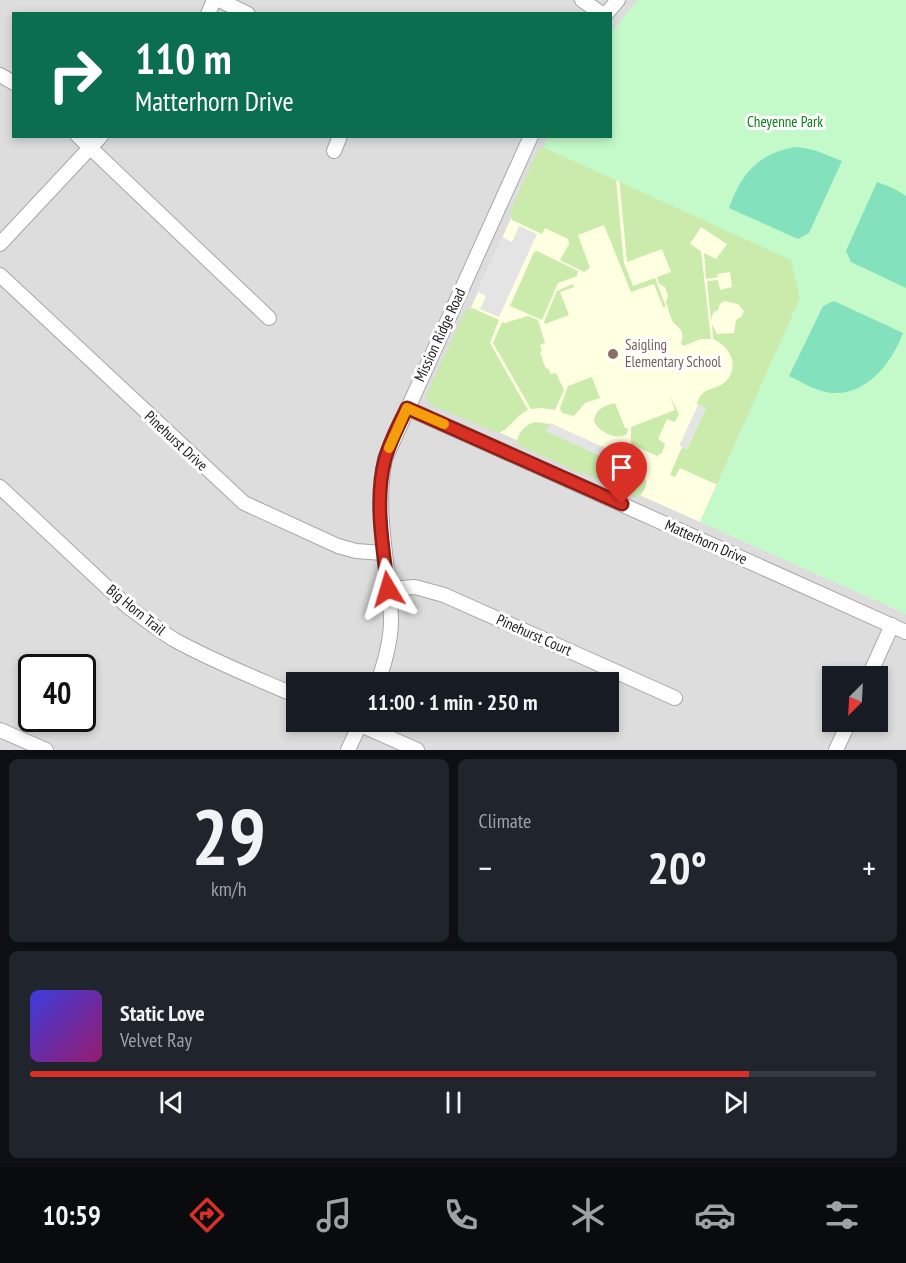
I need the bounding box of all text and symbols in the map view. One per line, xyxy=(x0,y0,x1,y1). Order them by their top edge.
text: 110 m xyxy=(135,31,232,86)
icon: right xyxy=(36,36,114,114)
text: Matterhorn Drive xyxy=(135,84,294,118)
park label: Cheyenne Park xyxy=(747,112,823,131)
street label: Mission Ridge Road xyxy=(410,285,469,385)
place label: Saigling Elementary School xyxy=(625,335,722,371)
marker: Saigling Elementary School xyxy=(606,347,620,361)
street label: Pinehurst Drive xyxy=(141,407,212,475)
pin xyxy=(596,442,647,504)
icon: arrive xyxy=(605,451,638,484)
street label: Matterhorn Drive xyxy=(662,515,750,568)
position arrow xyxy=(356,557,420,621)
street label: Big Horn Trail xyxy=(103,580,170,639)
street label: Pinehurst Court xyxy=(494,610,575,660)
speed limit sign: 40 xyxy=(18,654,96,732)
north arrow xyxy=(822,666,888,732)
map controls xyxy=(822,666,888,732)
text: 11:00 · 1 min · 250 m xyxy=(367,688,538,716)
text: 29 xyxy=(191,786,266,887)
text: Climate xyxy=(479,808,531,834)
text: 20° xyxy=(648,838,707,896)
text: − xyxy=(479,846,492,889)
text: + xyxy=(862,846,876,889)
text: km/h xyxy=(211,876,246,902)
text: Static Love xyxy=(120,999,205,1027)
text: Velvet Ray xyxy=(120,1027,192,1053)
icon: previous xyxy=(155,1086,188,1119)
icon: pause xyxy=(437,1086,470,1119)
icon: next xyxy=(719,1086,752,1119)
icon: directions xyxy=(186,1194,228,1236)
icon: music xyxy=(313,1194,355,1236)
icon: phone xyxy=(440,1194,482,1236)
icon: climate xyxy=(567,1194,609,1236)
icon: car xyxy=(694,1194,736,1236)
icon: filters xyxy=(821,1194,863,1236)
text: 10:59 xyxy=(43,1198,101,1232)

